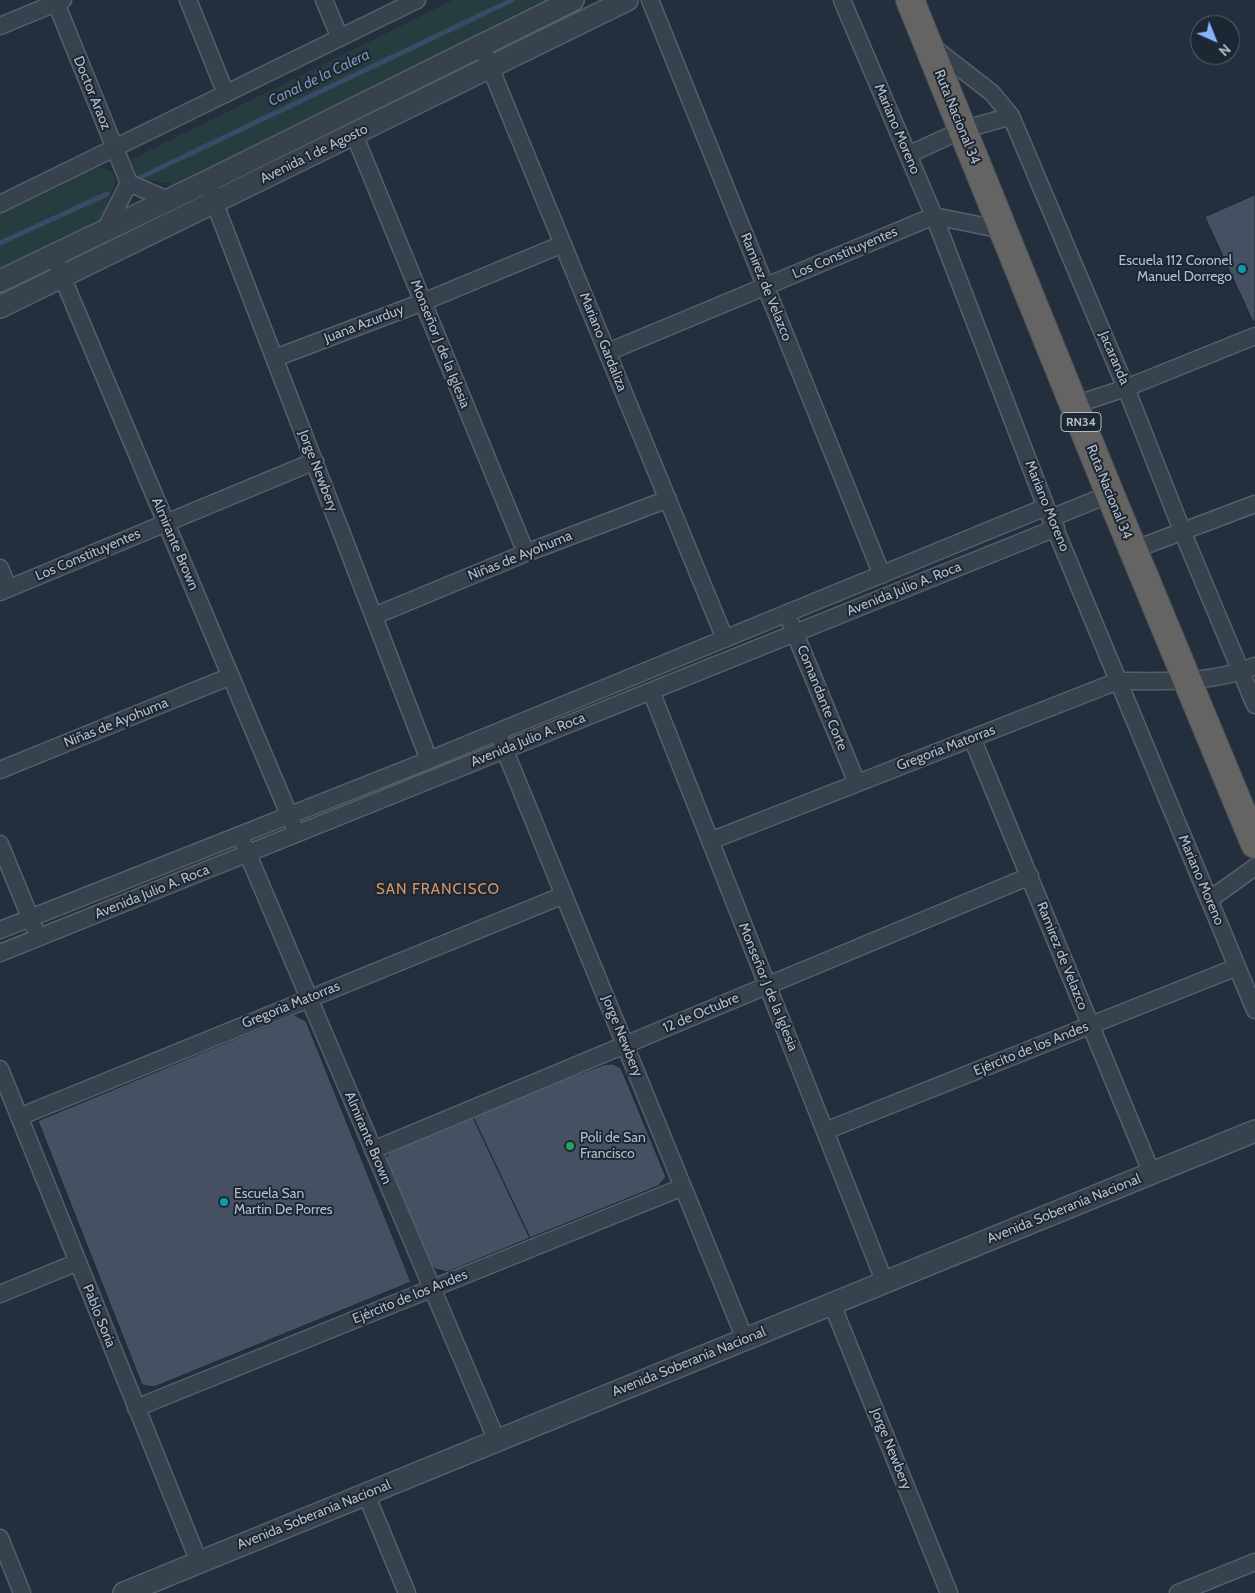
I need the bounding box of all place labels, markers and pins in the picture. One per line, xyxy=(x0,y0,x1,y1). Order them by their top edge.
place label: Escuela 112 Coronel Manuel Dorrego xyxy=(1119,253,1232,286)
marker: Escuela 112 Coronel Manuel Dorrego xyxy=(1236,263,1248,275)
place label: Poli de San Francisco xyxy=(580,1130,646,1162)
marker: Poli de San Francisco xyxy=(564,1140,576,1152)
place label: Escuela San Martin De Porres xyxy=(234,1186,333,1218)
marker: Escuela San Martin De Porres xyxy=(218,1196,230,1208)

